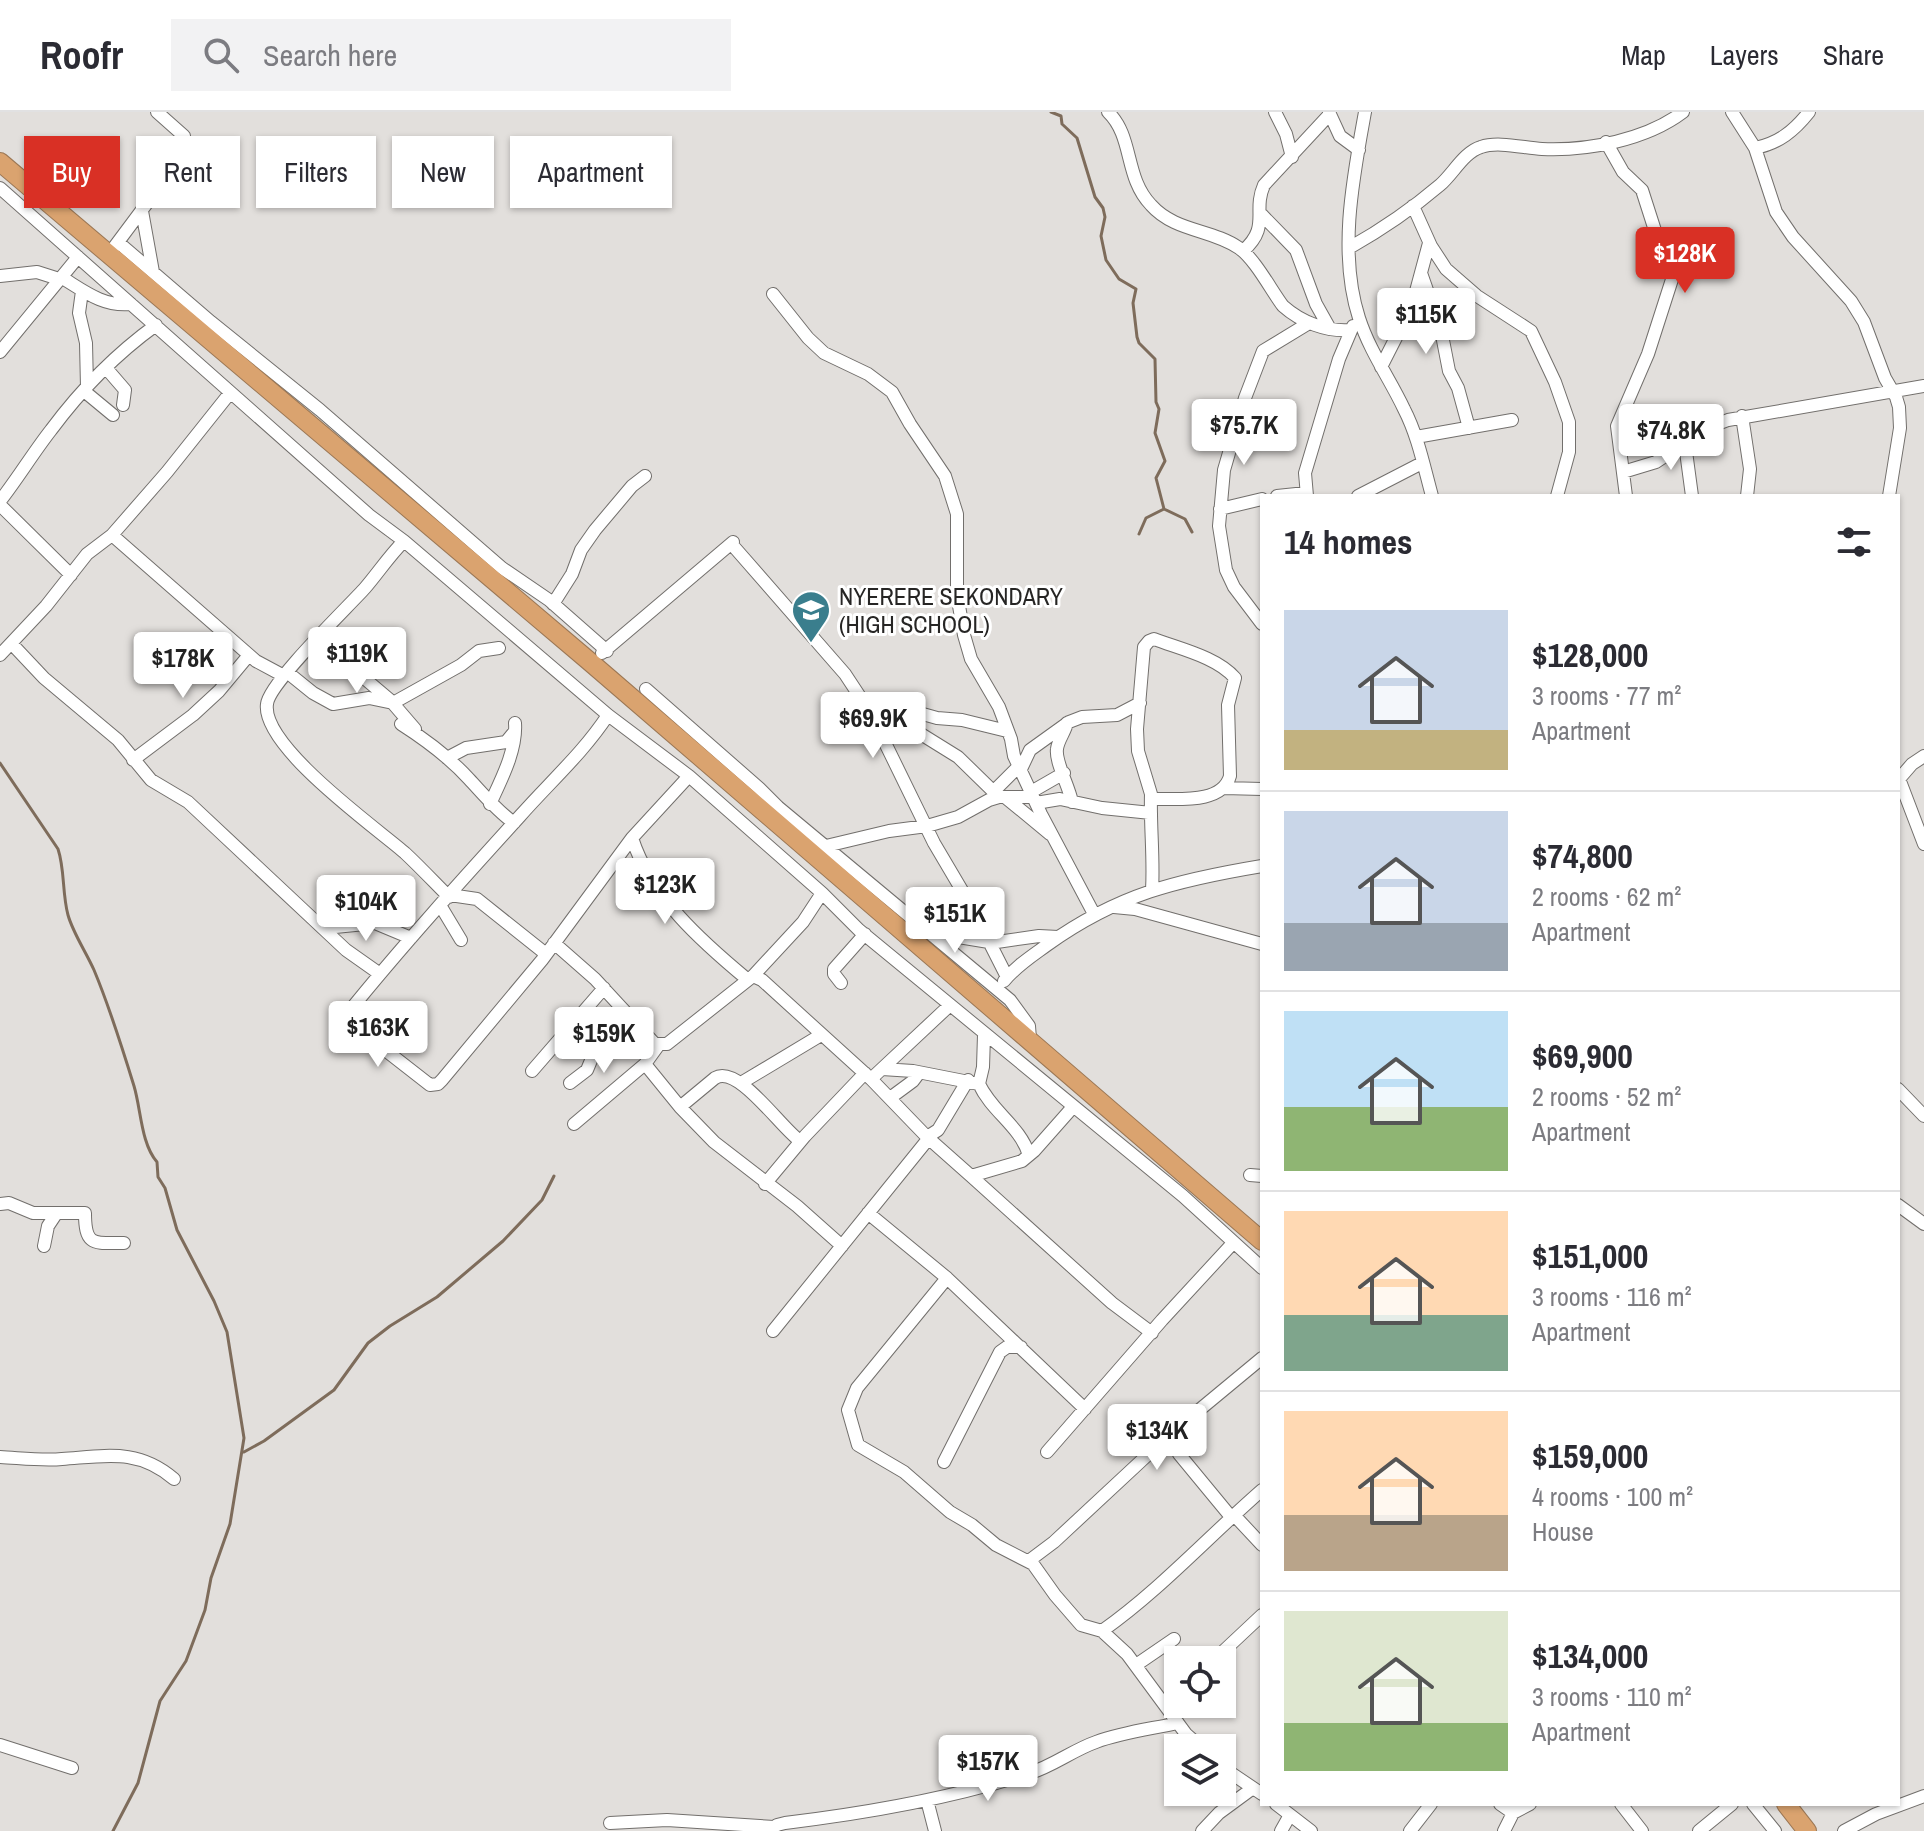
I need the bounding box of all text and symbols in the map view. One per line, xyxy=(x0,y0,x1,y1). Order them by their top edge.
search box xyxy=(171,19,731,91)
text: Roofr xyxy=(40,30,123,81)
icon: search xyxy=(199,33,243,77)
text: Search here xyxy=(263,35,397,75)
text: Map xyxy=(1621,36,1666,74)
text: Layers xyxy=(1710,36,1779,74)
text: Share xyxy=(1823,36,1884,74)
chip: Buy xyxy=(24,136,120,208)
chip: Rent xyxy=(136,136,240,208)
chip: Filters xyxy=(256,136,376,208)
chip: New xyxy=(392,136,494,208)
chip: Apartment xyxy=(510,136,672,208)
pin: $128K xyxy=(1629,227,1741,295)
text: $128K xyxy=(1654,235,1716,270)
pin: $115K xyxy=(1370,288,1482,356)
text: $115K xyxy=(1395,296,1457,331)
pin: $75.7K xyxy=(1179,399,1309,467)
pin: $74.8K xyxy=(1606,404,1736,472)
text: $75.7K xyxy=(1210,407,1278,442)
text: $74.8K xyxy=(1637,412,1705,447)
text: 14 homes xyxy=(1284,519,1413,565)
icon: filters xyxy=(1832,520,1876,564)
place label: NYERERE SEKONDARY (HIGH SCHOOL) xyxy=(839,580,1063,640)
school or university icon: NYERERE SEKONDARY (HIGH SCHOOL) xyxy=(790,589,832,644)
pin: $119K xyxy=(301,627,413,695)
pin: $178K xyxy=(127,632,239,700)
text: $128,000 xyxy=(1532,632,1648,678)
text: $119K xyxy=(326,635,388,670)
text: $178K xyxy=(152,640,214,675)
icon: home xyxy=(1348,642,1444,738)
text: 3 rooms · 77 m² xyxy=(1532,678,1681,713)
pin: $69.9K xyxy=(808,692,938,760)
text: $69.9K xyxy=(839,700,907,735)
text: Apartment xyxy=(1532,713,1630,748)
text: $74,800 xyxy=(1532,833,1633,879)
icon: home xyxy=(1348,843,1444,939)
pin: $123K xyxy=(609,858,721,926)
text: $123K xyxy=(634,866,696,901)
pin: $104K xyxy=(310,875,422,943)
text: 2 rooms · 62 m² xyxy=(1532,879,1681,914)
text: $104K xyxy=(335,883,397,918)
pin: $151K xyxy=(899,887,1011,955)
text: $151K xyxy=(924,895,986,930)
text: Apartment xyxy=(1532,914,1630,949)
pin: $163K xyxy=(322,1001,434,1069)
pin: $159K xyxy=(548,1007,660,1075)
text: $163K xyxy=(347,1009,409,1044)
text: $159K xyxy=(573,1015,635,1050)
text: $69,900 xyxy=(1532,1033,1633,1079)
icon: home xyxy=(1348,1043,1444,1139)
text: 2 rooms · 52 m² xyxy=(1532,1079,1681,1114)
text: Apartment xyxy=(1532,1114,1630,1149)
text: $151,000 xyxy=(1532,1233,1648,1279)
icon: home xyxy=(1348,1243,1444,1339)
text: 3 rooms · 116 m² xyxy=(1532,1279,1692,1314)
text: Apartment xyxy=(1532,1314,1630,1349)
pin: $134K xyxy=(1101,1404,1213,1472)
text: $134K xyxy=(1126,1412,1188,1447)
text: $159,000 xyxy=(1532,1433,1648,1479)
icon: home xyxy=(1348,1443,1444,1539)
text: 4 rooms · 100 m² xyxy=(1532,1479,1693,1514)
text: House xyxy=(1532,1514,1594,1549)
text: $134,000 xyxy=(1532,1633,1648,1679)
icon: home xyxy=(1348,1643,1444,1739)
map controls xyxy=(1164,1646,1236,1806)
button: locate xyxy=(1164,1646,1236,1718)
text: 3 rooms · 110 m² xyxy=(1532,1679,1692,1714)
text: Apartment xyxy=(1532,1714,1630,1749)
button: layers xyxy=(1164,1734,1236,1806)
pin: $157K xyxy=(932,1735,1044,1803)
text: $157K xyxy=(957,1743,1019,1778)

